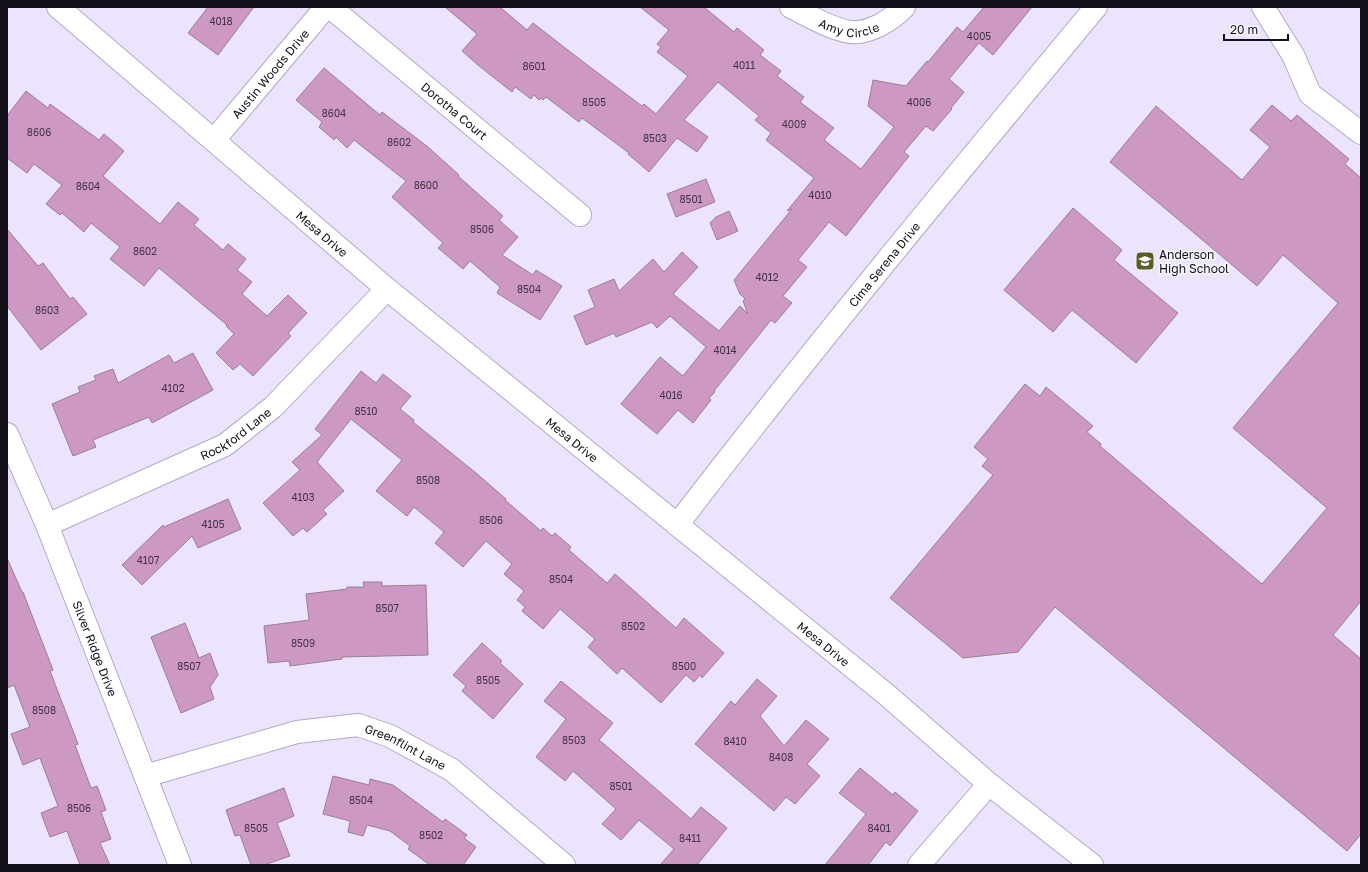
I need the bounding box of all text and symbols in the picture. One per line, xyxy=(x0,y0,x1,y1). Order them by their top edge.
house number: 4018 xyxy=(209,15,233,27)
street label: Amy Circle xyxy=(817,15,882,40)
scale bar xyxy=(1224,16,1288,42)
text: 20 m xyxy=(1230,22,1258,37)
street label: Austin Woods Drive xyxy=(228,26,312,121)
house number: 4005 xyxy=(967,30,991,42)
house number: 4011 xyxy=(733,59,755,71)
house number: 8601 xyxy=(522,60,546,72)
street label: Dorotha Court xyxy=(418,79,491,143)
house number: 8505 xyxy=(582,96,606,108)
house number: 4006 xyxy=(907,96,931,108)
house number: 8604 xyxy=(322,107,346,119)
house number: 4009 xyxy=(782,118,806,130)
house number: 8606 xyxy=(27,126,51,138)
house number: 8503 xyxy=(643,132,667,144)
house number: 8602 xyxy=(387,136,411,148)
house number: 8600 xyxy=(414,179,438,191)
house number: 8604 xyxy=(76,180,100,192)
house number: 4010 xyxy=(808,189,832,201)
house number: 8501 xyxy=(680,193,703,205)
street label: Mesa Drive xyxy=(293,207,351,260)
street label: Cima Serena Drive xyxy=(845,219,923,310)
house number: 8506 xyxy=(470,223,494,235)
house number: 8602 xyxy=(133,245,157,257)
place label: Anderson High School xyxy=(1159,247,1229,276)
school or university icon: Anderson High School xyxy=(1134,250,1156,272)
house number: 4012 xyxy=(756,271,779,283)
house number: 8504 xyxy=(517,283,541,295)
house number: 8603 xyxy=(35,304,59,316)
house number: 4014 xyxy=(713,344,737,356)
house number: 4102 xyxy=(162,382,185,394)
house number: 4016 xyxy=(659,389,683,401)
street label: Rockford Lane xyxy=(198,404,274,463)
house number: 8510 xyxy=(355,405,377,417)
street label: Mesa Drive xyxy=(543,414,602,465)
house number: 8508 xyxy=(416,474,440,486)
house number: 4103 xyxy=(292,491,315,503)
house number: 8506 xyxy=(479,514,503,526)
house number: 4105 xyxy=(202,518,225,530)
house number: 4107 xyxy=(137,554,159,566)
house number: 8504 xyxy=(549,573,573,585)
street label: Silver Ridge Drive xyxy=(70,598,121,699)
house number: 8507 xyxy=(375,602,399,614)
street label: Mesa Drive xyxy=(795,618,853,669)
house number: 8502 xyxy=(621,620,645,632)
house number: 8509 xyxy=(291,637,315,649)
house number: 8507 xyxy=(177,660,201,672)
house number: 8500 xyxy=(672,660,696,672)
house number: 8505 xyxy=(476,674,500,686)
house number: 8508 xyxy=(32,704,56,716)
street label: Greenflint Lane xyxy=(363,720,449,773)
house number: 8503 xyxy=(562,734,586,746)
house number: 8410 xyxy=(723,735,747,747)
house number: 8408 xyxy=(769,751,793,763)
house number: 8501 xyxy=(610,780,633,792)
house number: 8504 xyxy=(349,794,373,806)
house number: 8506 xyxy=(67,802,91,814)
house number: 8505 xyxy=(244,822,268,834)
house number: 8401 xyxy=(867,822,891,834)
house number: 8502 xyxy=(419,829,443,841)
house number: 8411 xyxy=(679,832,701,844)

